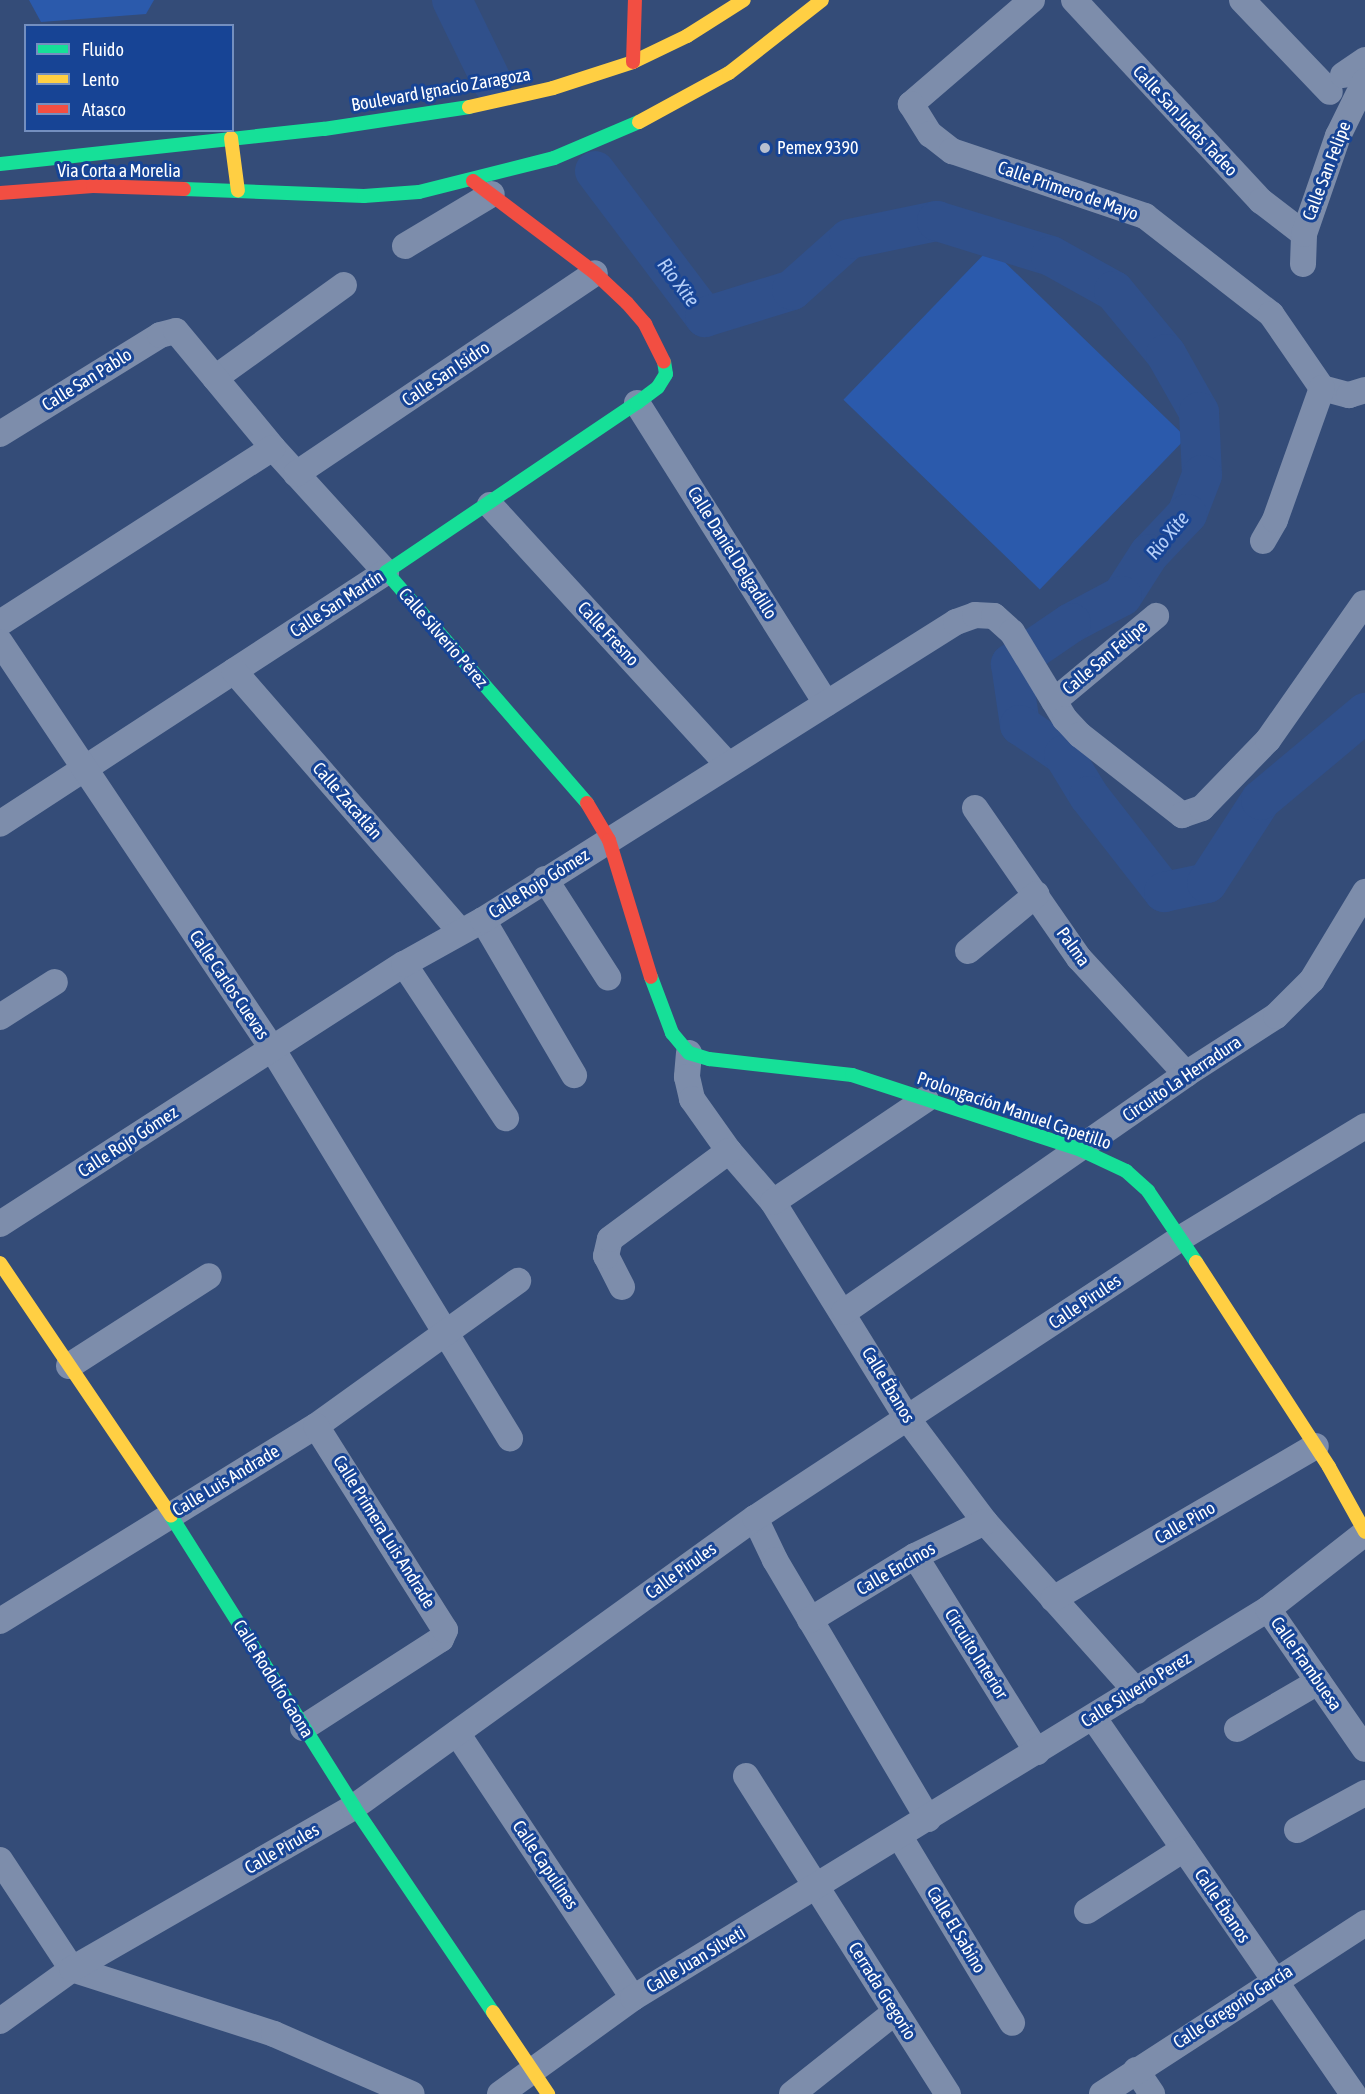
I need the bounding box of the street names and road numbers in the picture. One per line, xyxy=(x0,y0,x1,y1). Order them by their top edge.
street label: Calle San Judas Tadeo xyxy=(1128,61,1242,181)
street label: Boulevard Ignacio Zaragoza xyxy=(350,64,532,116)
street label: Calle San Felipe xyxy=(1298,118,1356,224)
street label: Calle Primero de Mayo xyxy=(995,157,1141,225)
street label: Via Corta a Morelia xyxy=(57,160,181,182)
street label: Calle San Isidro xyxy=(398,337,494,411)
street label: Calle San Pablo xyxy=(38,344,136,416)
street label: Calle Daniel Delgadillo xyxy=(683,483,781,623)
street label: Calle San Martín xyxy=(286,566,388,642)
street label: Calle Silverio Pérez xyxy=(394,584,492,692)
street label: Calle Fresno xyxy=(573,597,643,671)
street label: Calle San Felipe xyxy=(1058,616,1152,700)
street label: Calle Zacatlán xyxy=(308,758,386,844)
street label: Calle Rojo Gómez xyxy=(485,844,593,924)
street label: Palma xyxy=(1052,923,1094,971)
street label: Calle Carlos Cuevas xyxy=(185,926,273,1044)
street label: Circuito La Herradura xyxy=(1119,1031,1245,1127)
street label: Prolongación Manuel Capetillo xyxy=(914,1068,1114,1154)
street label: Calle Rojo Gómez xyxy=(74,1102,182,1182)
street label: Calle Pirules xyxy=(1045,1270,1125,1334)
street label: Calle Ébanos xyxy=(857,1343,919,1427)
street label: Calle Luis Andrade xyxy=(168,1441,284,1521)
street label: Calle Primera Luis Andrade xyxy=(328,1451,440,1613)
street label: Calle Pino xyxy=(1151,1497,1219,1549)
street label: Calle Pirules xyxy=(641,1538,721,1604)
street label: Calle Encinos xyxy=(853,1538,939,1600)
street label: Circuito Interior xyxy=(940,1605,1012,1703)
street label: Calle Frambuesa xyxy=(1266,1613,1346,1715)
street label: Calle Rodolfo Gaona xyxy=(228,1616,318,1742)
street label: Calle Silverio Perez xyxy=(1077,1648,1195,1732)
street label: Calle Capulines xyxy=(507,1817,583,1913)
street label: Calle Pirules xyxy=(241,1819,323,1879)
street label: Calle Ébanos xyxy=(1189,1865,1255,1947)
street label: Calle El Sabino xyxy=(922,1883,990,1977)
street label: Calle Juan Silveti xyxy=(643,1922,749,1998)
street label: Cerrada Gregorio xyxy=(843,1938,921,2044)
street label: Calle Gregorio García xyxy=(1169,1960,1297,2054)

